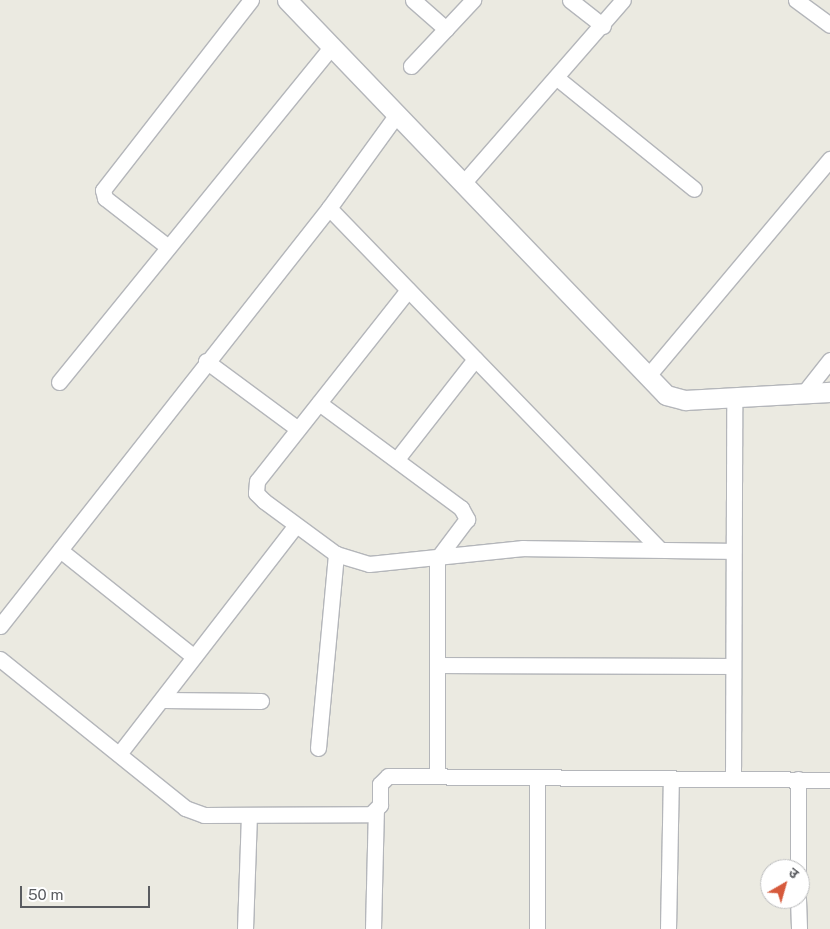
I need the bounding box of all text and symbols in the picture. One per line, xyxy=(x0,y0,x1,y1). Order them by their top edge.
north arrow xyxy=(760,859,810,909)
text: उ xyxy=(785,864,802,882)
scale bar xyxy=(22,876,152,908)
text: 50 m xyxy=(28,886,63,903)

